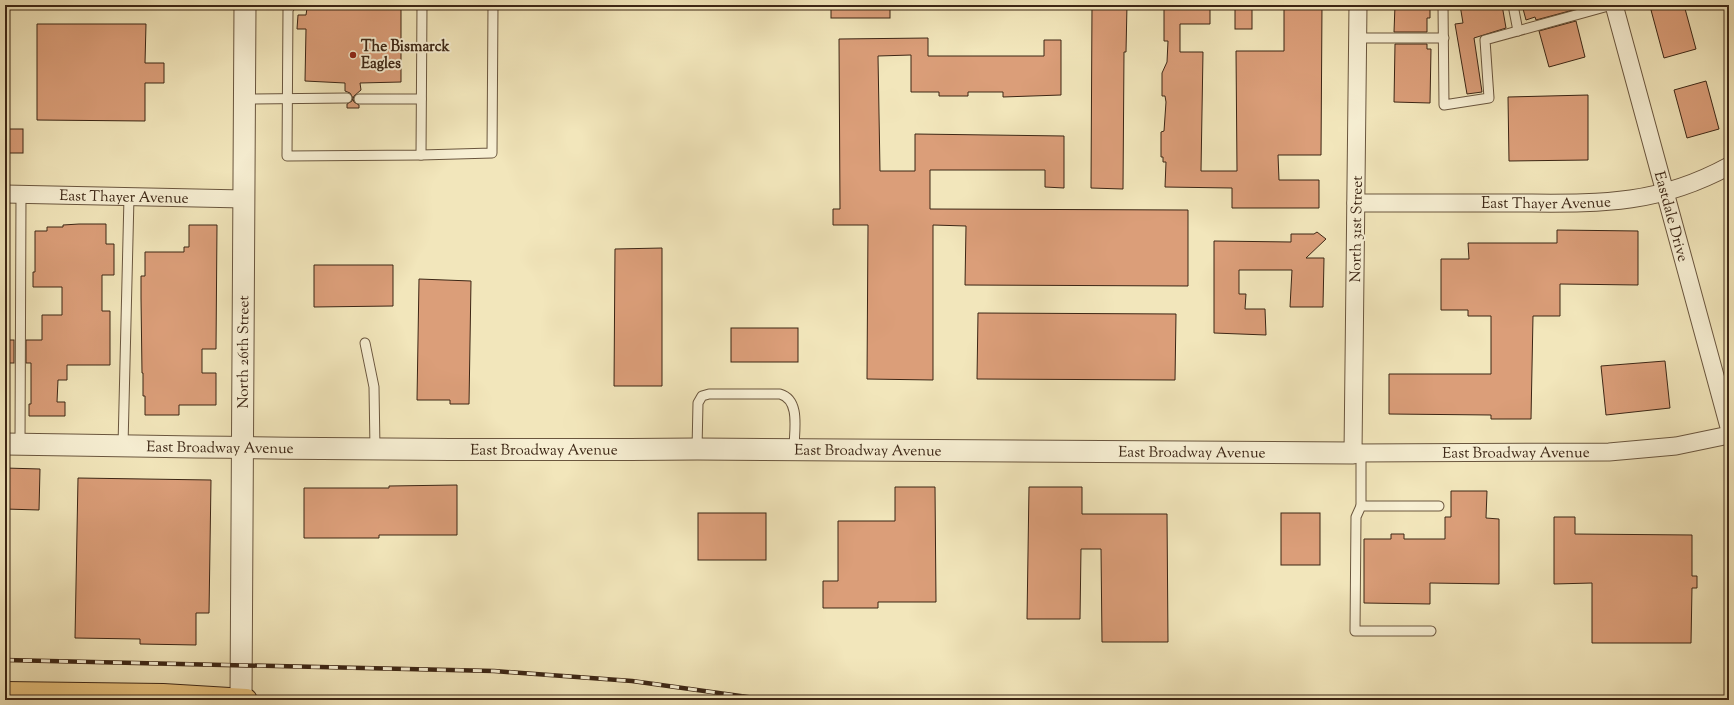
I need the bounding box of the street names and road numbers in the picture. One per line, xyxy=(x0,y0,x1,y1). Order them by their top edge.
street label: Eastdale Drive xyxy=(1648,169,1692,264)
street label: North 31st Street xyxy=(1346,175,1369,283)
street label: East Thayer Avenue xyxy=(59,186,189,210)
street label: East Thayer Avenue xyxy=(1481,192,1612,215)
street label: North 26th Street xyxy=(234,295,255,409)
street label: East Broadway Avenue xyxy=(146,437,294,460)
street label: East Broadway Avenue xyxy=(470,440,618,462)
street label: East Broadway Avenue xyxy=(794,441,942,462)
street label: East Broadway Avenue xyxy=(1118,443,1266,464)
street label: East Broadway Avenue xyxy=(1442,443,1590,465)

